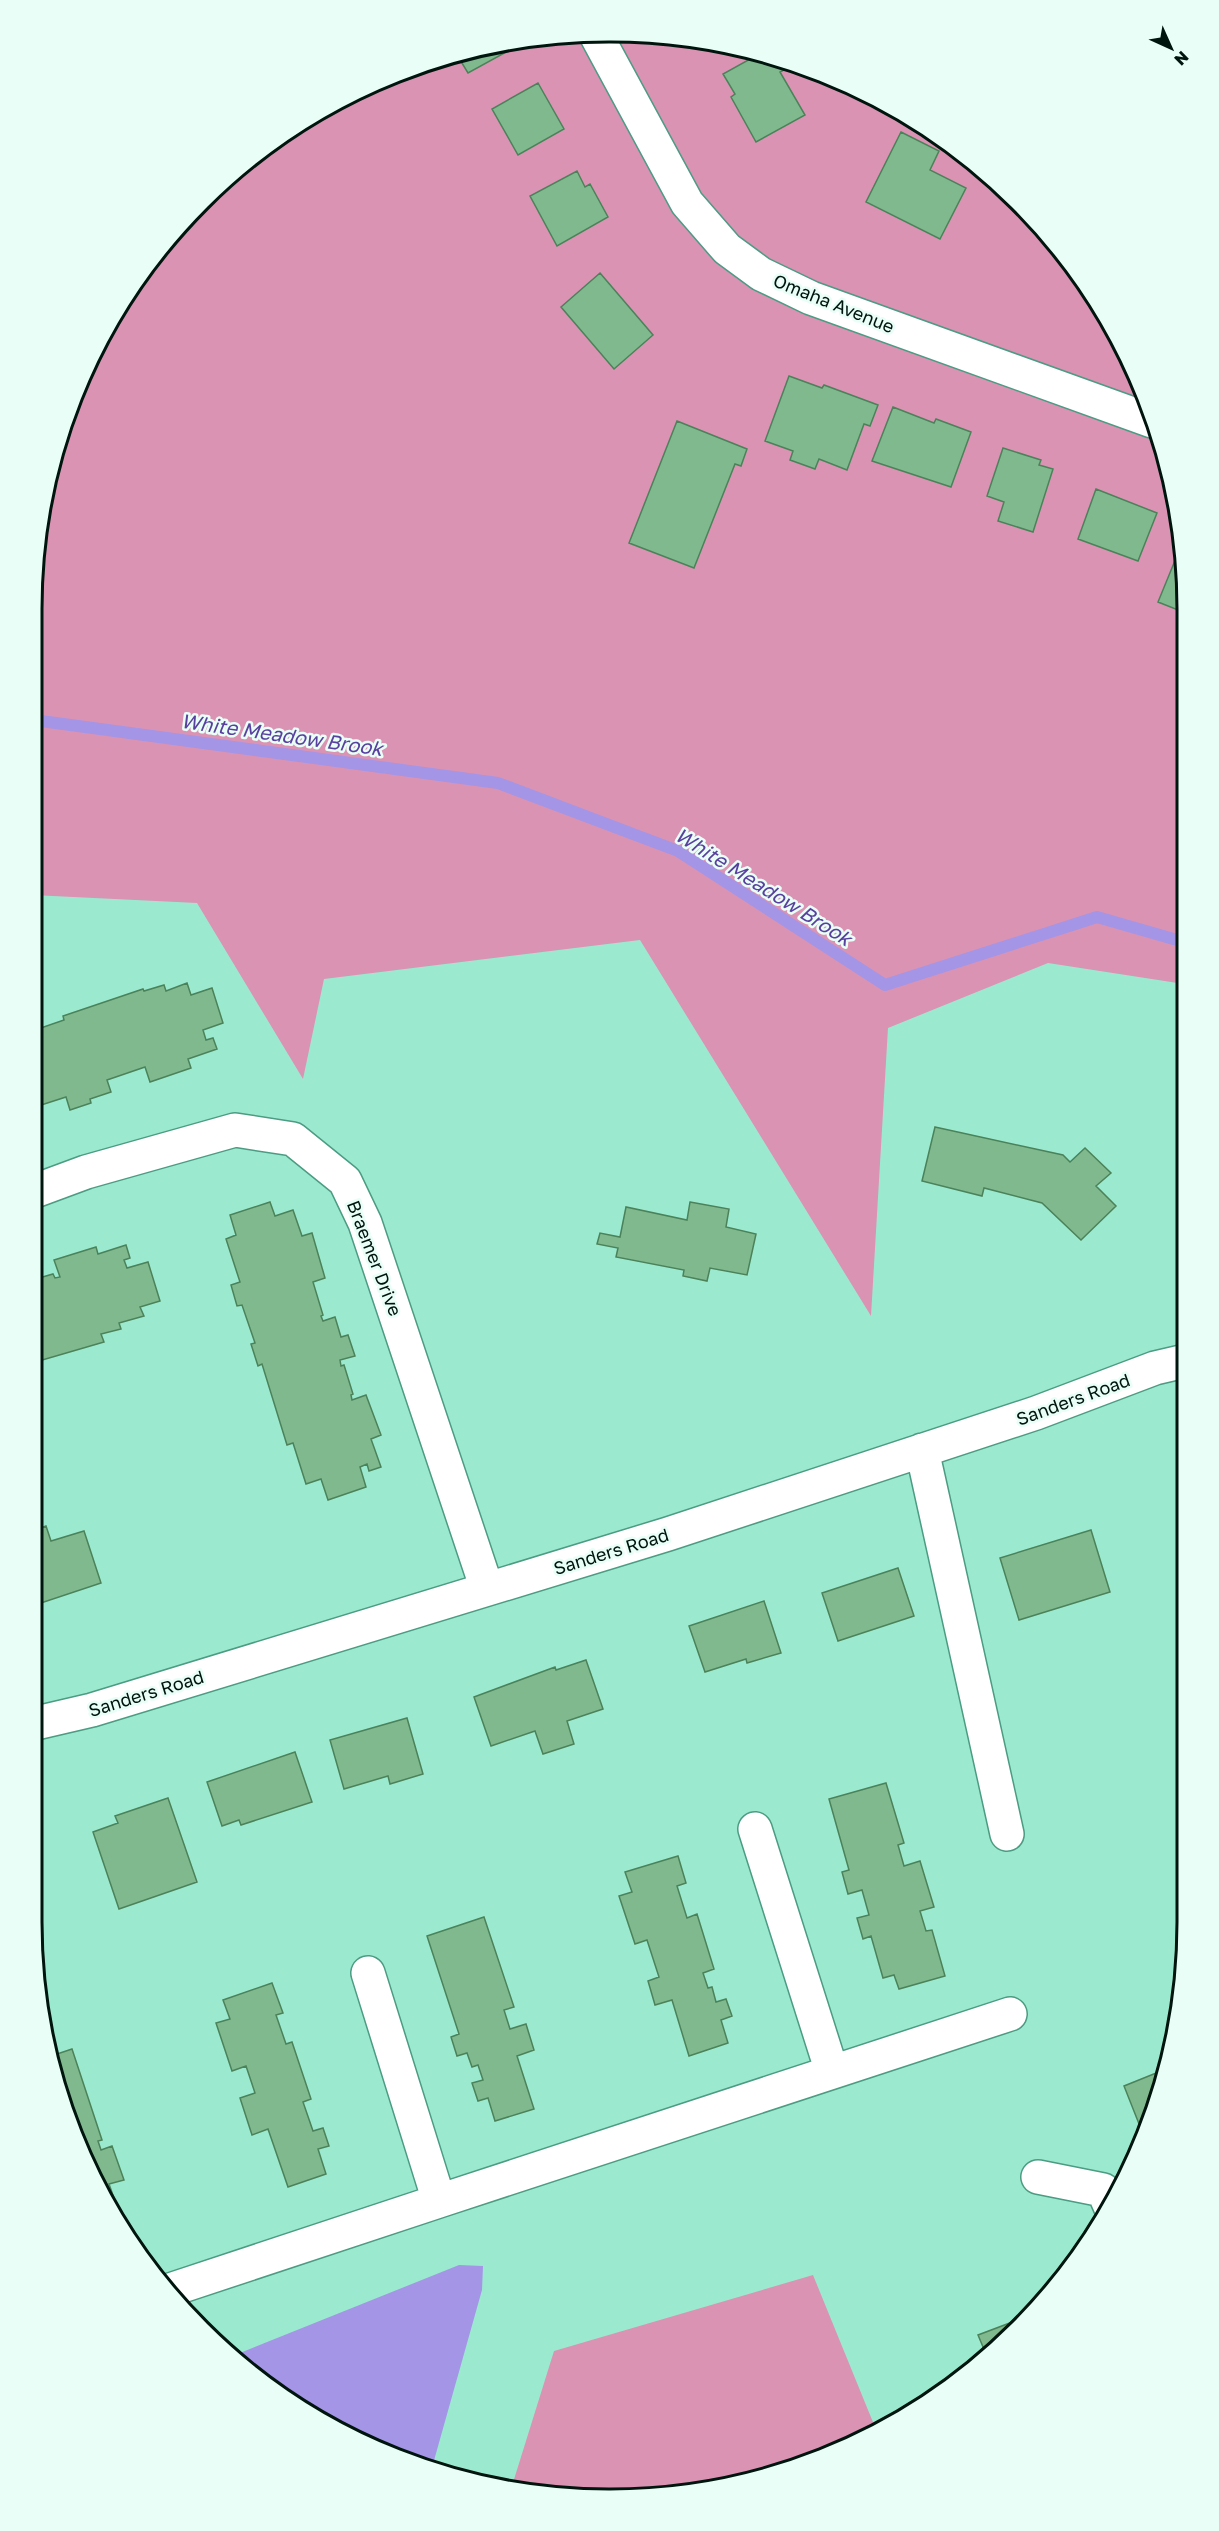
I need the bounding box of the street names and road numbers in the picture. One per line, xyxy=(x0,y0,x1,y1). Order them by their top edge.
street label: Omaha Avenue xyxy=(770,269,898,337)
street label: Braemer Drive xyxy=(343,1197,407,1319)
street label: Sanders Road xyxy=(1013,1368,1133,1430)
street label: Sanders Road xyxy=(551,1523,671,1579)
street label: Sanders Road xyxy=(86,1665,206,1721)

